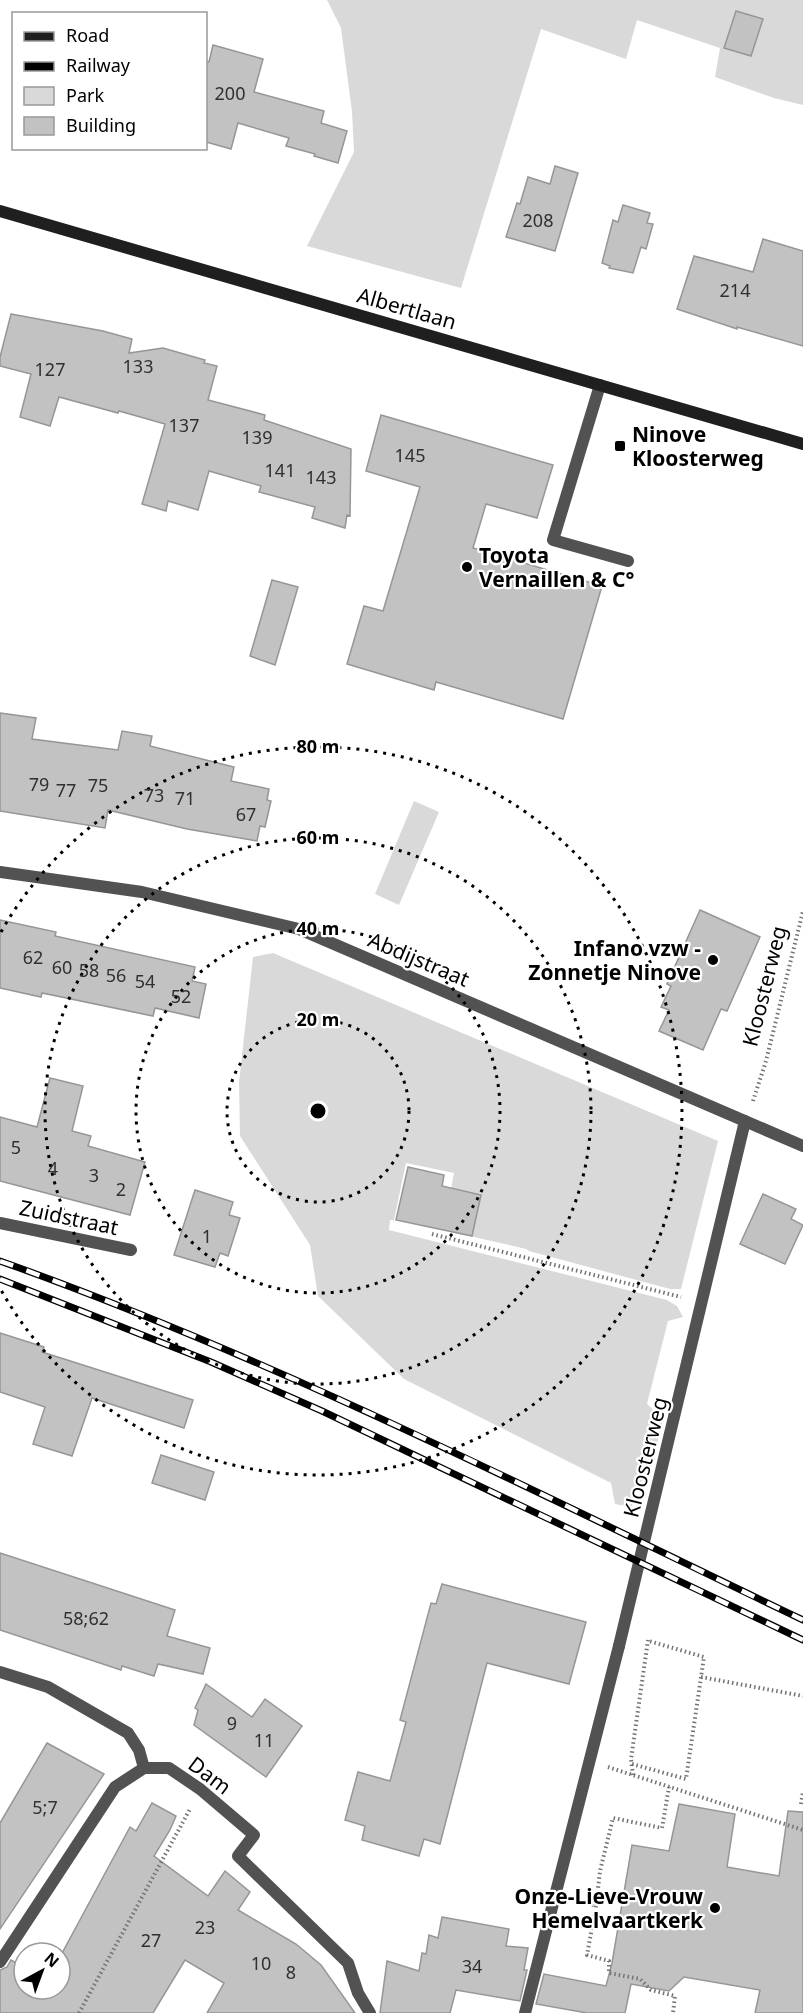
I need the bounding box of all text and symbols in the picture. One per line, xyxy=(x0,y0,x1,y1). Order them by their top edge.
legend xyxy=(12,12,207,150)
text: Road xyxy=(66,23,109,47)
text: Railway xyxy=(66,53,131,77)
house number: 200 xyxy=(215,81,245,105)
text: Park xyxy=(66,83,104,107)
text: Building xyxy=(66,113,136,137)
house number: 208 xyxy=(523,208,553,232)
house number: 214 xyxy=(720,278,750,302)
street label: Albertlaan xyxy=(354,281,460,335)
house number: 133 xyxy=(123,354,153,378)
house number: 127 xyxy=(35,357,65,381)
house number: 137 xyxy=(169,413,199,437)
place label: Ninove Kloosterweg xyxy=(632,420,764,472)
house number: 139 xyxy=(242,425,272,449)
marker: Ninove Kloosterweg xyxy=(613,439,627,453)
house number: 145 xyxy=(395,443,425,467)
house number: 141 xyxy=(265,458,295,482)
house number: 143 xyxy=(306,465,336,489)
place label: Toyota Vernaillen & C° xyxy=(479,541,635,593)
marker: Toyota Vernaillen & C° xyxy=(460,560,474,574)
text: 80 m xyxy=(297,734,339,758)
house number: 79 xyxy=(29,772,49,796)
house number: 75 xyxy=(88,773,108,797)
house number: 77 xyxy=(56,778,76,802)
house number: 73 xyxy=(144,783,164,807)
house number: 71 xyxy=(175,786,195,810)
house number: 67 xyxy=(236,802,256,826)
text: 60 m xyxy=(297,825,339,849)
text: 40 m xyxy=(297,916,339,940)
street label: Kloosterweg xyxy=(736,923,792,1049)
street label: Abdijstraat xyxy=(364,925,474,993)
place label: Infano vzw - Zonnetje Ninove xyxy=(528,934,701,986)
house number: 62 xyxy=(23,945,43,969)
marker: Infano vzw - Zonnetje Ninove xyxy=(706,953,720,967)
house number: 60 xyxy=(52,955,72,979)
house number: 58 xyxy=(79,958,99,982)
house number: 56 xyxy=(106,963,126,987)
house number: 54 xyxy=(135,969,155,993)
house number: 52 xyxy=(171,984,191,1008)
text: 20 m xyxy=(297,1007,339,1031)
centre of rings xyxy=(308,1101,328,1121)
house number: 5 xyxy=(11,1135,21,1159)
house number: 4 xyxy=(48,1156,58,1180)
house number: 3 xyxy=(89,1163,99,1187)
house number: 2 xyxy=(116,1177,126,1201)
street label: Zuidstraat xyxy=(17,1193,121,1241)
house number: 1 xyxy=(202,1224,212,1248)
street label: Kloosterweg xyxy=(617,1394,673,1520)
house number: 58;62 xyxy=(63,1606,109,1630)
house number: 9 xyxy=(227,1711,237,1735)
house number: 11 xyxy=(254,1728,274,1752)
street label: Dam xyxy=(183,1750,237,1800)
house number: 5;7 xyxy=(32,1795,58,1819)
place label: Onze-Lieve-Vrouw Hemelvaartkerk xyxy=(515,1882,704,1934)
marker: Onze-Lieve-Vrouw Hemelvaartkerk xyxy=(708,1901,722,1915)
house number: 23 xyxy=(195,1915,215,1939)
house number: 27 xyxy=(141,1928,161,1952)
north arrow xyxy=(12,1941,72,2001)
text: N xyxy=(40,1947,64,1972)
house number: 10 xyxy=(251,1951,271,1975)
house number: 34 xyxy=(462,1954,482,1978)
house number: 8 xyxy=(286,1960,296,1984)

